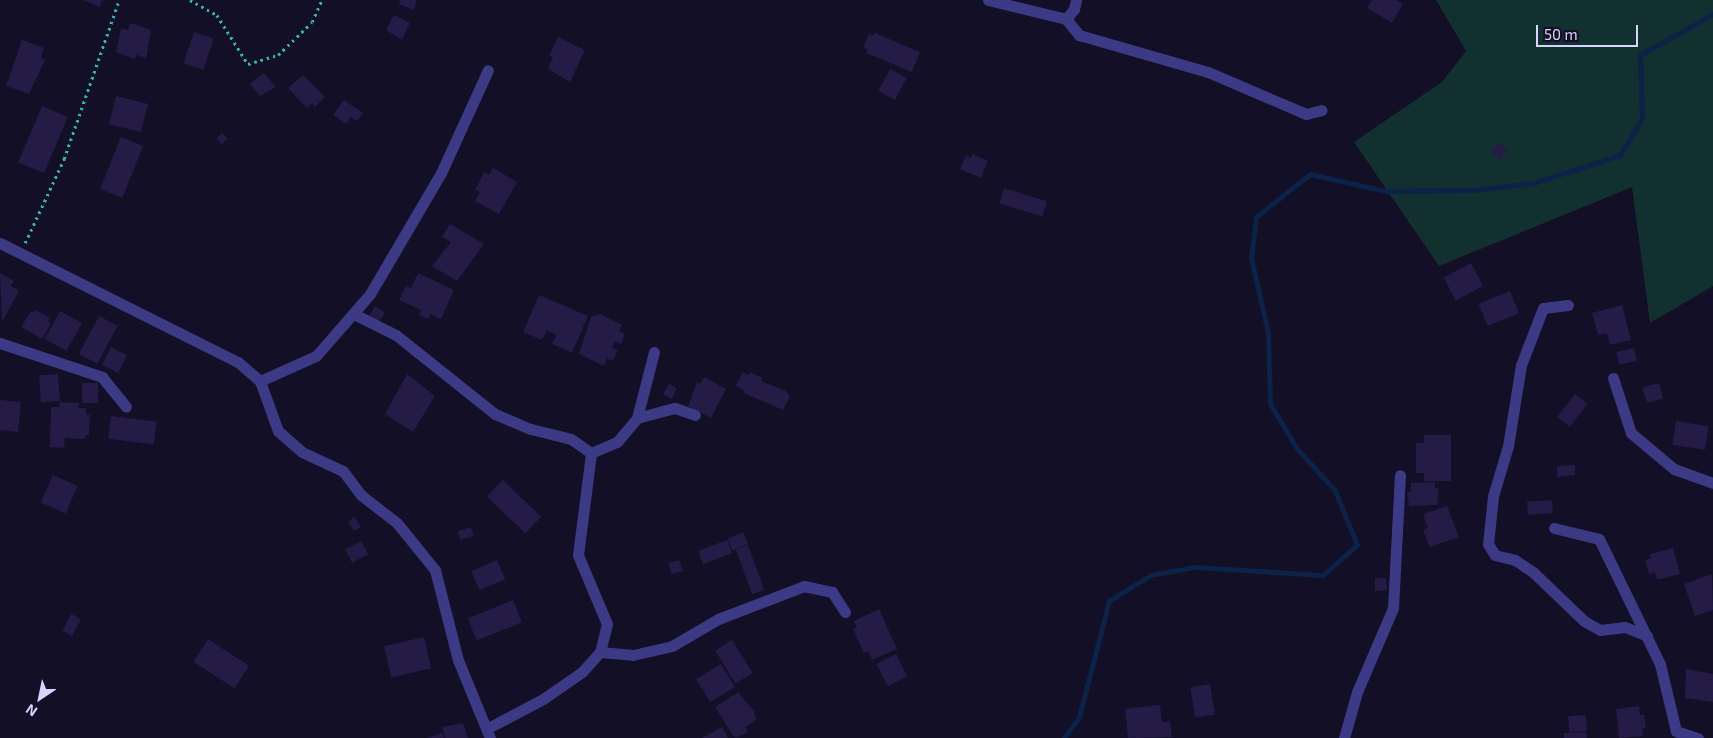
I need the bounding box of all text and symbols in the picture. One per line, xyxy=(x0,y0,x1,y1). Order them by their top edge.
scale bar xyxy=(1538,15,1640,47)
text: 50 m xyxy=(1544,25,1578,43)
north arrow xyxy=(15,673,65,723)
text: N xyxy=(22,701,40,721)

